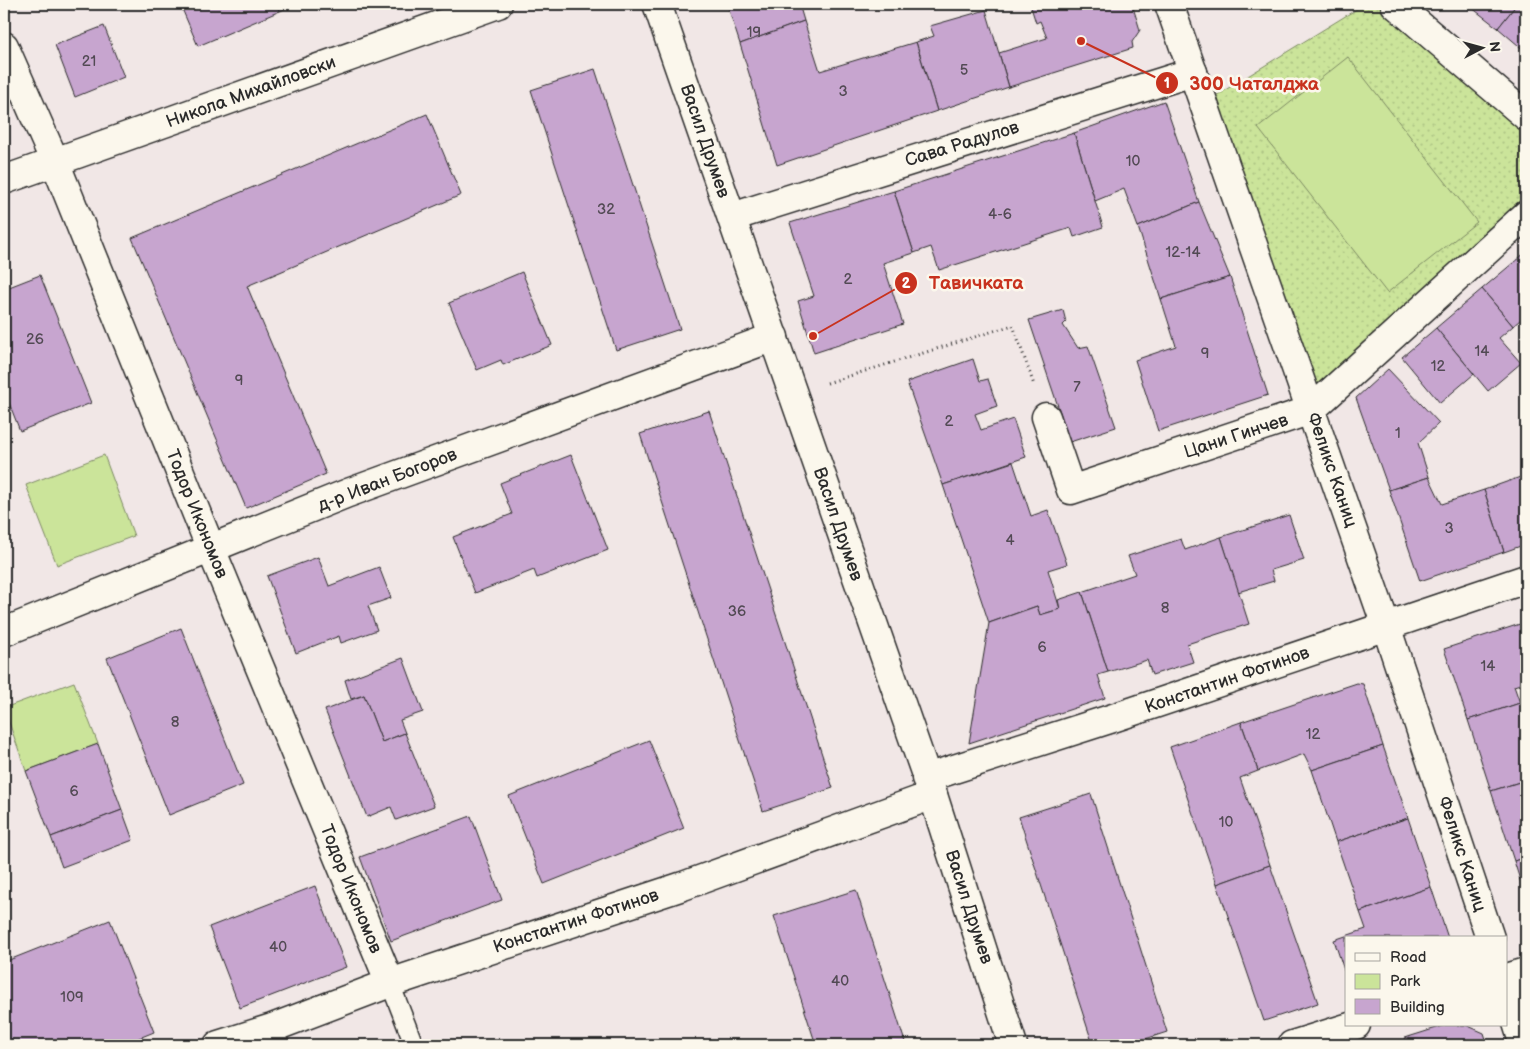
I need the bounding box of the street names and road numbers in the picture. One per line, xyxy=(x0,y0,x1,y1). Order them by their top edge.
street label: Никола Михайловски xyxy=(163,52,339,132)
street label: Васил Друмев xyxy=(676,82,734,201)
street label: Сава Радулов xyxy=(902,117,1022,171)
street label: Цани Гинчев xyxy=(1181,409,1291,463)
street label: Феликс Каниц xyxy=(1302,410,1362,531)
street label: д-р Иван Богоров xyxy=(314,444,460,516)
street label: Тодор Икономов xyxy=(162,447,233,582)
street label: Васил Друмев xyxy=(809,465,867,584)
street label: Константин Фотинов xyxy=(1142,642,1313,718)
street label: Феликс Каниц xyxy=(1433,794,1491,915)
street label: Тодор Икономов xyxy=(316,822,387,957)
street label: Васил Друмев xyxy=(941,847,997,967)
street label: Константин Фотинов xyxy=(491,884,662,958)

